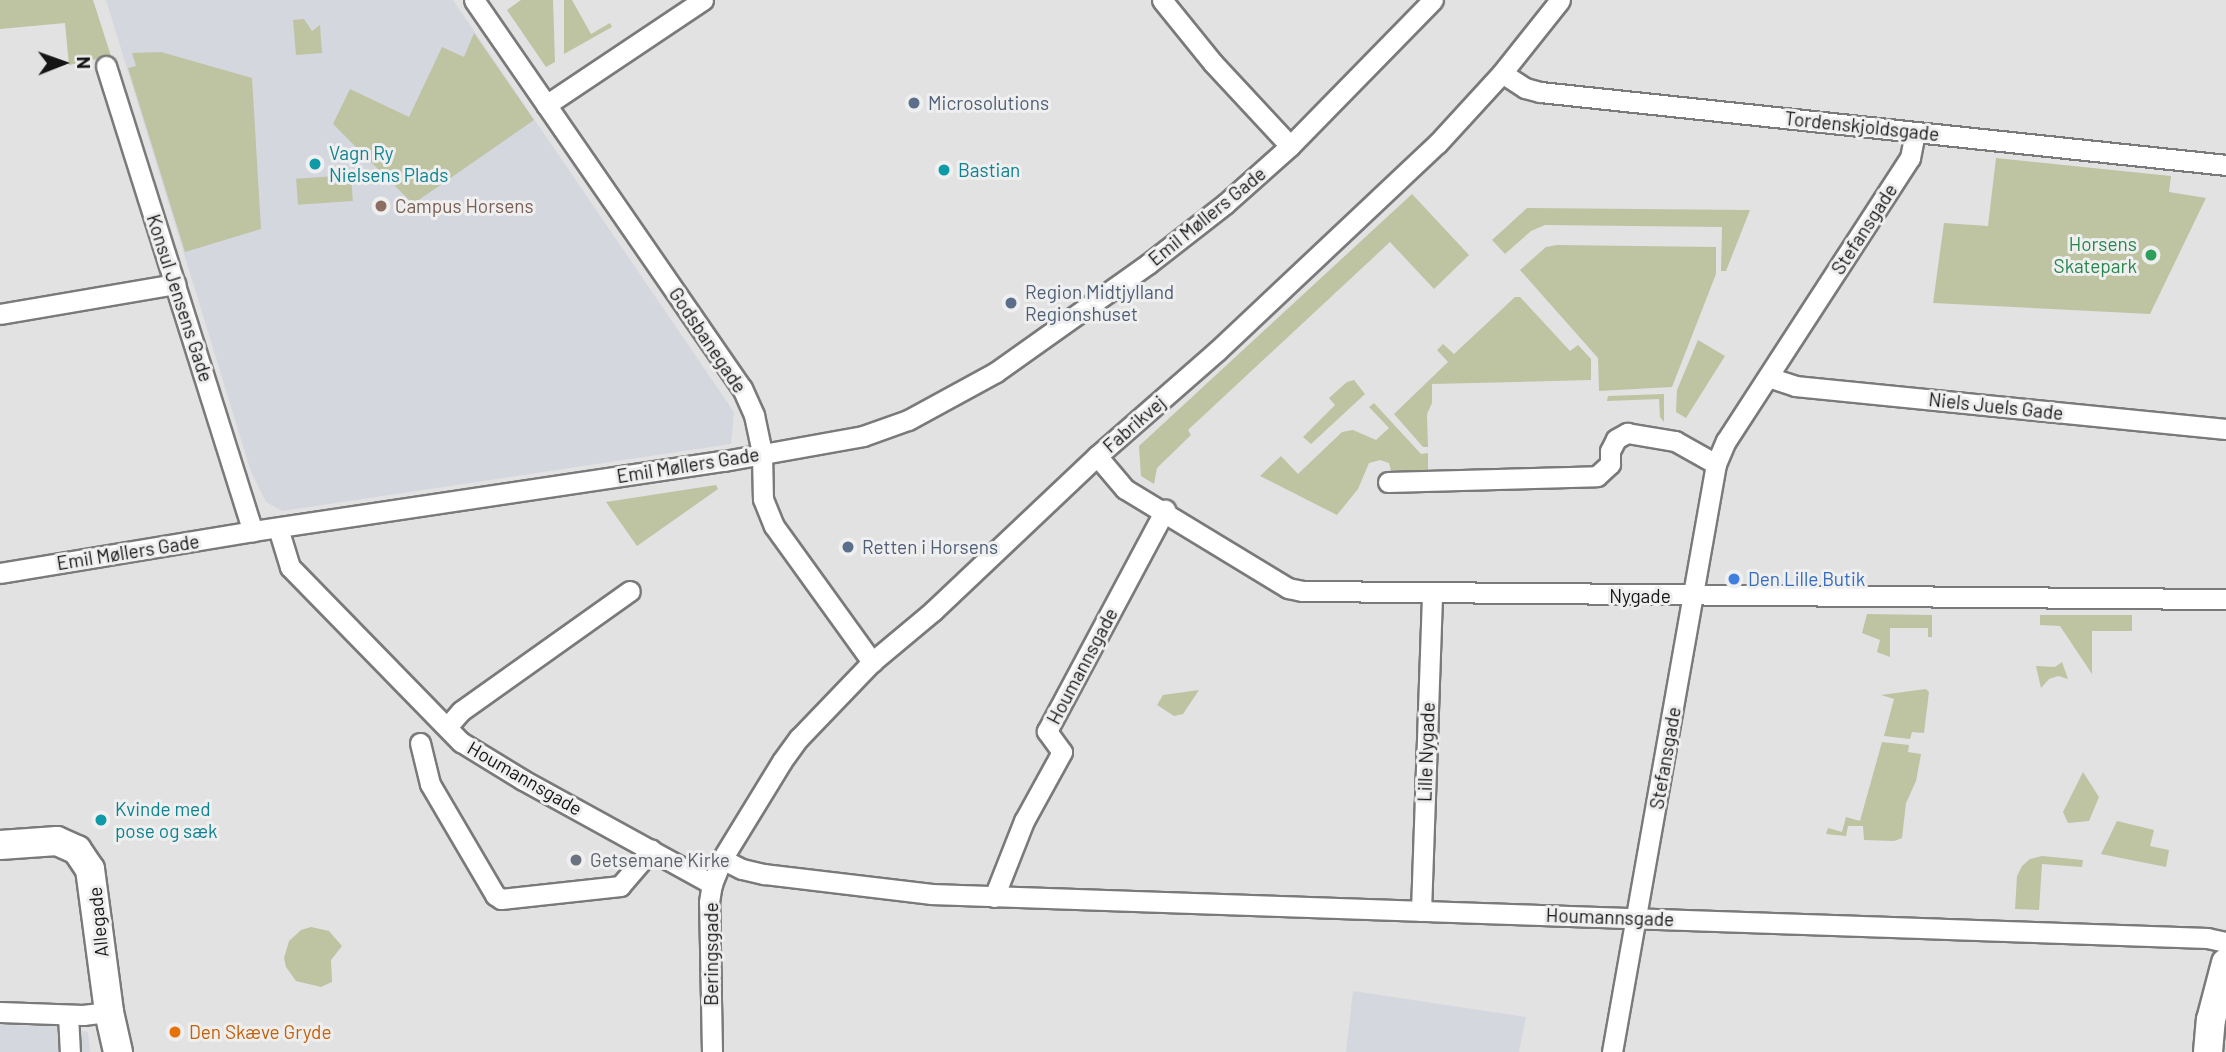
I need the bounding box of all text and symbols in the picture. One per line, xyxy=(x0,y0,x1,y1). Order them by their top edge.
north arrow xyxy=(28,28,98,98)
text: N xyxy=(73,56,96,69)
place label: Microsolutions xyxy=(928,92,1049,114)
marker: Microsolutions xyxy=(906,95,922,111)
street label: Tordenskjoldsgade xyxy=(1784,107,1940,145)
place label: Vagn Ry Nielsens Plads xyxy=(329,142,448,186)
marker: Vagn Ry Nielsens Plads xyxy=(307,156,323,172)
place label: Bastian xyxy=(958,159,1020,181)
marker: Bastian xyxy=(936,162,952,178)
street label: Emil Møllers Gade xyxy=(1144,162,1270,270)
street label: Stefansgade xyxy=(1826,179,1902,279)
place label: Campus Horsens xyxy=(395,195,534,217)
marker: Campus Horsens xyxy=(373,198,389,214)
street label: Konsul Jensens Gade xyxy=(142,211,218,385)
place label: Horsens Skatepark xyxy=(2054,233,2137,277)
marker: Horsens Skatepark xyxy=(2143,247,2159,263)
place label: Region Midtjylland Regionshuset xyxy=(1025,281,1174,325)
street label: Godsbanegade xyxy=(664,283,752,397)
marker: Region Midtjylland Regionshuset xyxy=(1003,295,1019,311)
street label: Niels Juels Gade xyxy=(1927,388,2065,424)
street label: Fabrikvej xyxy=(1098,391,1170,457)
street label: Emil Møllers Gade xyxy=(615,442,761,488)
street label: Emil Møllers Gade xyxy=(55,529,201,575)
place label: Retten i Horsens xyxy=(862,536,998,558)
marker: Retten i Horsens xyxy=(840,539,856,555)
place label: Den Lille Butik xyxy=(1748,568,1865,590)
marker: Den Lille Butik xyxy=(1726,571,1742,587)
street label: Nygade xyxy=(1609,585,1671,607)
street label: Houmannsgade xyxy=(1042,604,1122,728)
street label: Lille Nygade xyxy=(1413,702,1439,802)
street label: Stefansgade xyxy=(1645,705,1685,811)
street label: Houmannsgade xyxy=(464,736,586,820)
place label: Kvinde med pose og sæk xyxy=(115,798,218,842)
marker: Kvinde med pose og sæk xyxy=(93,812,109,828)
place label: Getsemane Kirke xyxy=(590,849,730,871)
marker: Getsemane Kirke xyxy=(568,852,584,868)
street label: Allegade xyxy=(83,886,113,958)
street label: Beringsgade xyxy=(700,902,722,1006)
street label: Houmannsgade xyxy=(1545,903,1675,931)
place label: Den Skæve Gryde xyxy=(189,1021,332,1043)
marker: Den Skæve Gryde xyxy=(167,1024,183,1040)

